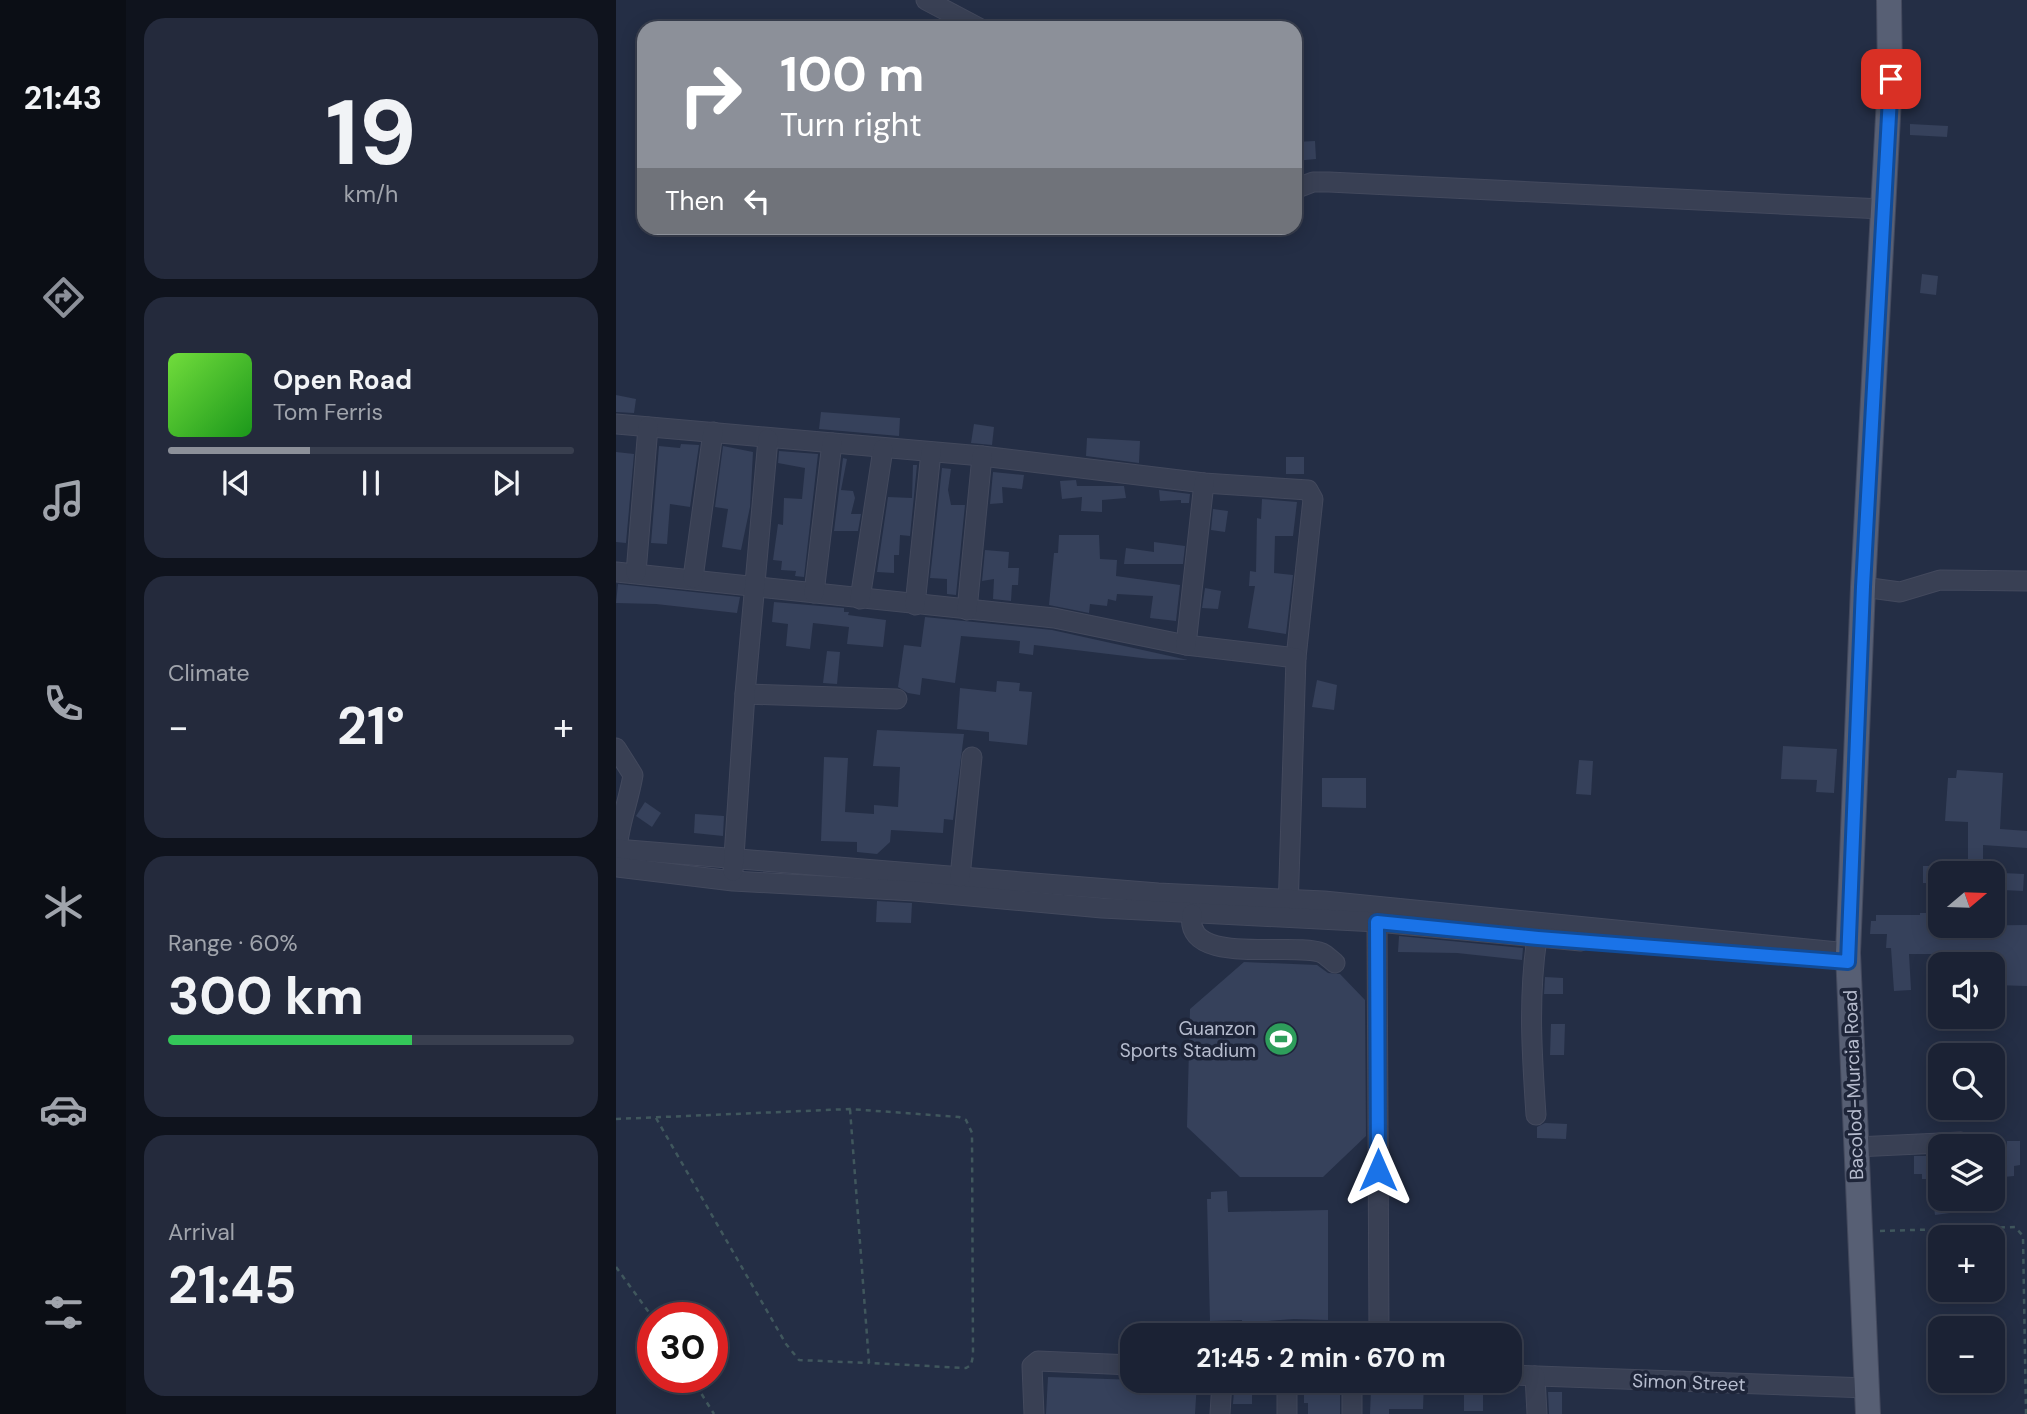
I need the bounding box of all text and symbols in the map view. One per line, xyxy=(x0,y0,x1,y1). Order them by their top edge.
text: 100 m xyxy=(780,42,924,106)
icon: right xyxy=(665,49,756,140)
pin xyxy=(1861,49,1921,109)
icon: arrive xyxy=(1872,60,1910,98)
text: 19 xyxy=(326,74,416,192)
text: 21:43 xyxy=(24,77,102,119)
text: Turn right xyxy=(780,104,922,146)
text: km/h xyxy=(344,179,398,209)
icon: left xyxy=(738,182,776,220)
text: Then xyxy=(665,184,724,218)
icon: directions xyxy=(39,273,88,322)
text: Open Road xyxy=(273,363,412,397)
text: Tom Ferris xyxy=(273,397,383,427)
icon: previous xyxy=(217,464,255,502)
icon: pause xyxy=(352,464,390,502)
icon: next xyxy=(487,464,525,502)
icon: music xyxy=(39,476,88,525)
text: Climate xyxy=(168,658,250,688)
icon: phone xyxy=(39,679,88,728)
text: 21° xyxy=(337,692,405,760)
text: − xyxy=(168,702,189,752)
text: + xyxy=(553,702,574,752)
north arrow xyxy=(1928,861,2006,938)
map controls xyxy=(1928,861,2005,1393)
icon: climate xyxy=(39,882,88,931)
text: Range · 60% xyxy=(168,928,298,958)
button: sound xyxy=(1928,952,2005,1029)
text: 300 km xyxy=(168,962,364,1030)
street label: Bacolod-Murcia Road xyxy=(1838,989,1869,1180)
place label: Guanzon Sports Stadium xyxy=(1120,1016,1256,1063)
sports icon: Guanzon Sports Stadium xyxy=(1262,1020,1300,1058)
button: search xyxy=(1928,1043,2005,1120)
icon: car xyxy=(39,1085,88,1134)
position arrow xyxy=(1341,1133,1415,1207)
button: layers xyxy=(1928,1134,2005,1211)
text: Arrival xyxy=(168,1217,235,1247)
button: + xyxy=(1928,1225,2005,1302)
text: 21:45 xyxy=(168,1251,296,1319)
icon: filters xyxy=(39,1288,88,1337)
speed limit sign: 30 xyxy=(637,1302,728,1393)
button: − xyxy=(1928,1316,2005,1393)
text: 21:45 · 2 min · 670 m xyxy=(1196,1341,1446,1375)
street label: Simon Street xyxy=(1632,1368,1746,1397)

